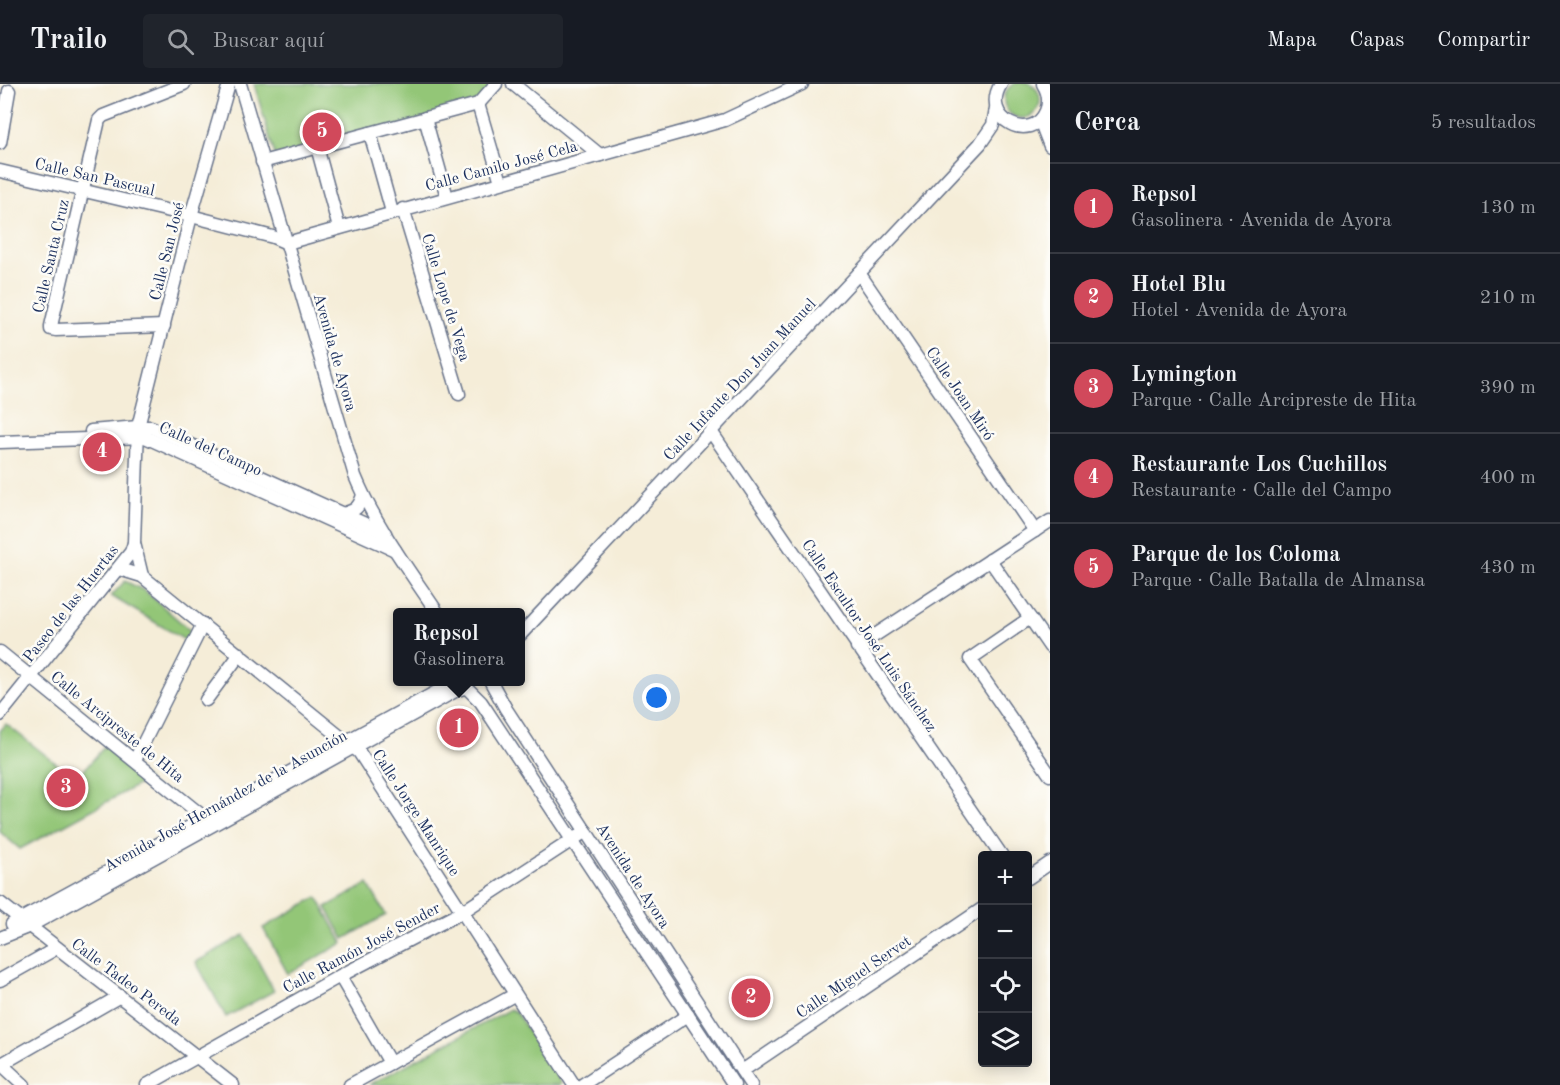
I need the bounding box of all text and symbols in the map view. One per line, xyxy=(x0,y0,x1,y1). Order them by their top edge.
search box xyxy=(143,14,563,68)
icon: search xyxy=(164,25,197,58)
text: Trailo xyxy=(30,27,107,55)
text: Buscar aquí xyxy=(212,30,324,52)
text: Mapa xyxy=(1267,30,1317,51)
text: Capas xyxy=(1350,30,1404,51)
text: Compartir xyxy=(1437,30,1530,51)
pin: 5 xyxy=(302,110,342,154)
text: Cerca xyxy=(1074,110,1140,136)
text: 5 resultados xyxy=(1431,113,1536,133)
street label: Calle Camilo José Cela xyxy=(424,139,580,195)
street label: Calle San Pascual xyxy=(33,156,156,200)
text: Repsol xyxy=(1131,184,1197,206)
street label: Calle Santa Cruz xyxy=(31,198,73,315)
text: 1 xyxy=(1088,198,1099,218)
text: 130 m xyxy=(1480,198,1536,218)
street label: Calle San José xyxy=(148,201,188,302)
text: Gasolinera · Avenida de Ayora xyxy=(1131,211,1392,231)
street label: Calle Lope de Vega xyxy=(418,232,472,364)
text: Hotel Blu xyxy=(1131,274,1226,296)
text: 2 xyxy=(1088,288,1099,308)
text: 210 m xyxy=(1480,288,1536,308)
street label: Avenida de Ayora xyxy=(310,292,359,413)
street label: Calle Infante Don Juan Manuel xyxy=(661,296,820,465)
text: Hotel · Avenida de Ayora xyxy=(1131,301,1347,321)
street label: Calle Joan Miró xyxy=(922,344,996,444)
text: Lymington xyxy=(1131,364,1237,386)
text: 3 xyxy=(1088,378,1099,398)
text: 390 m xyxy=(1480,378,1536,398)
text: Parque · Calle Arcipreste de Hita xyxy=(1131,391,1417,411)
street label: Calle del Campo xyxy=(156,420,264,480)
pin: 4 xyxy=(82,430,122,475)
text: Restaurante Los Cuchillos xyxy=(1131,454,1387,476)
text: 4 xyxy=(1088,468,1099,488)
text: 400 m xyxy=(1480,468,1536,488)
text: Restaurante · Calle del Campo xyxy=(1131,481,1392,501)
street label: Calle Escultor José Luis Sánchez xyxy=(798,537,939,735)
street label: Paseo de las Huertas xyxy=(21,542,122,666)
text: Parque de los Coloma xyxy=(1131,544,1341,566)
text: 5 xyxy=(1088,558,1099,578)
text: 430 m xyxy=(1480,558,1536,578)
text: Parque · Calle Batalla de Almansa xyxy=(1131,571,1425,591)
popup xyxy=(393,608,525,686)
text: Repsol xyxy=(413,623,479,645)
text: Gasolinera xyxy=(413,650,505,670)
street label: Calle Arcipreste de Hita xyxy=(47,669,187,786)
your location xyxy=(642,683,671,712)
pin: 1 xyxy=(440,706,478,750)
street label: Avenida José Hernández de la Asunción xyxy=(102,728,351,876)
street label: Calle Jorge Manrique xyxy=(368,747,462,879)
pin: 3 xyxy=(46,766,86,810)
street label: Avenida de Ayora xyxy=(592,821,672,932)
map controls xyxy=(978,851,1032,1067)
button: + xyxy=(978,851,1032,905)
street label: Calle Ramón José Sender xyxy=(281,900,444,997)
button: − xyxy=(978,905,1032,959)
street label: Calle Miguel Servet xyxy=(794,933,915,1022)
street label: Calle Tadeo Pereda xyxy=(68,936,184,1029)
button: locate xyxy=(978,959,1032,1013)
pin: 2 xyxy=(732,976,771,1020)
button: layers xyxy=(978,1013,1032,1067)

